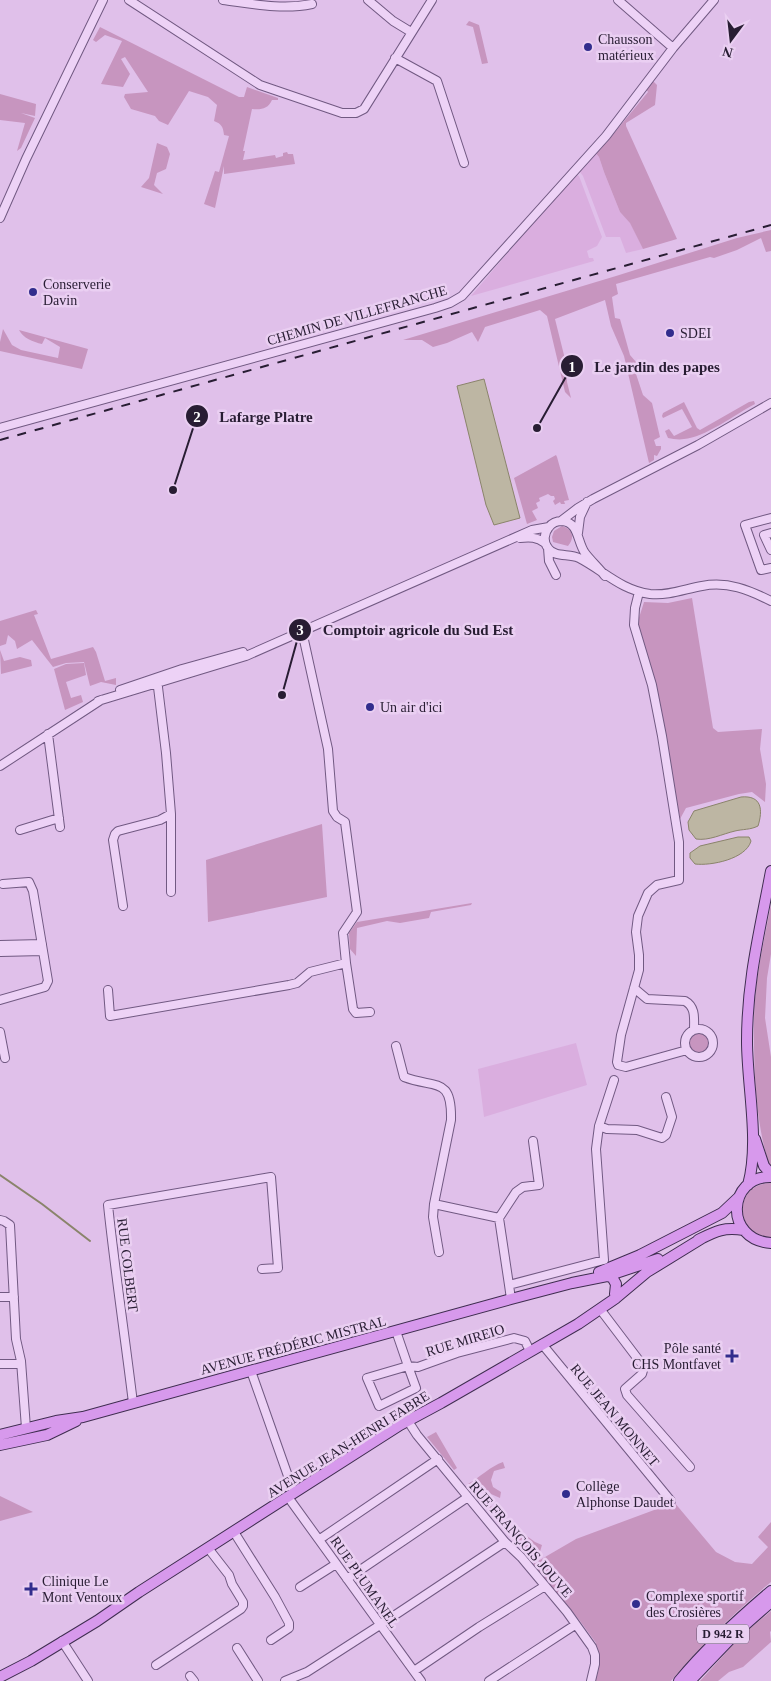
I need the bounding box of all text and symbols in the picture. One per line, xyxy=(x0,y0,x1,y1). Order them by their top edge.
north arrow xyxy=(706,15,756,65)
place label: Chausson matérieux xyxy=(598,32,654,63)
marker: Chausson matérieux xyxy=(582,41,594,53)
text: N xyxy=(721,44,735,61)
place label: Conserverie Davin xyxy=(43,277,111,308)
street label: CHEMIN DE VILLEFRANCHE xyxy=(265,283,449,348)
marker: Conserverie Davin xyxy=(27,286,39,298)
place label: SDEI xyxy=(680,326,711,341)
marker: SDEI xyxy=(664,327,676,339)
callout: Le jardin des papes xyxy=(560,351,730,381)
text: 1 xyxy=(568,359,576,375)
text: Le jardin des papes xyxy=(594,359,720,375)
callout: Lafarge Platre xyxy=(185,401,323,431)
text: 2 xyxy=(193,409,201,425)
text: Lafarge Platre xyxy=(219,409,313,425)
callout: Comptoir agricole du Sud Est xyxy=(287,615,523,645)
text: 3 xyxy=(296,622,304,638)
text: Comptoir agricole du Sud Est xyxy=(323,622,513,638)
place label: Un air d'ici xyxy=(380,700,443,715)
marker: Un air d'ici xyxy=(364,701,376,713)
street label: RUE COLBERT xyxy=(114,1217,141,1313)
street label: AVENUE FRÉDÉRIC MISTRAL xyxy=(198,1312,388,1378)
street label: RUE MIREIO xyxy=(424,1321,506,1360)
place label: Pôle santé CHS Montfavet xyxy=(632,1341,721,1372)
marker: Pôle santé CHS Montfavet xyxy=(725,1349,739,1363)
street label: RUE JEAN MONNET xyxy=(567,1361,662,1470)
street label: AVENUE JEAN-HENRI FABRE xyxy=(264,1388,432,1501)
street label: RUE FRANÇOIS JOUVE xyxy=(466,1478,575,1600)
place label: Collège Alphonse Daudet xyxy=(576,1479,674,1510)
marker: Collège Alphonse Daudet xyxy=(560,1488,572,1500)
street label: RUE PLUMANEL xyxy=(328,1534,402,1631)
place label: Clinique Le Mont Ventoux xyxy=(42,1574,122,1605)
marker: Clinique Le Mont Ventoux xyxy=(24,1582,38,1596)
place label: Complexe sportif des Crosières xyxy=(646,1589,744,1620)
marker: Complexe sportif des Crosières xyxy=(630,1598,642,1610)
road number: D 942 R xyxy=(697,1625,749,1644)

